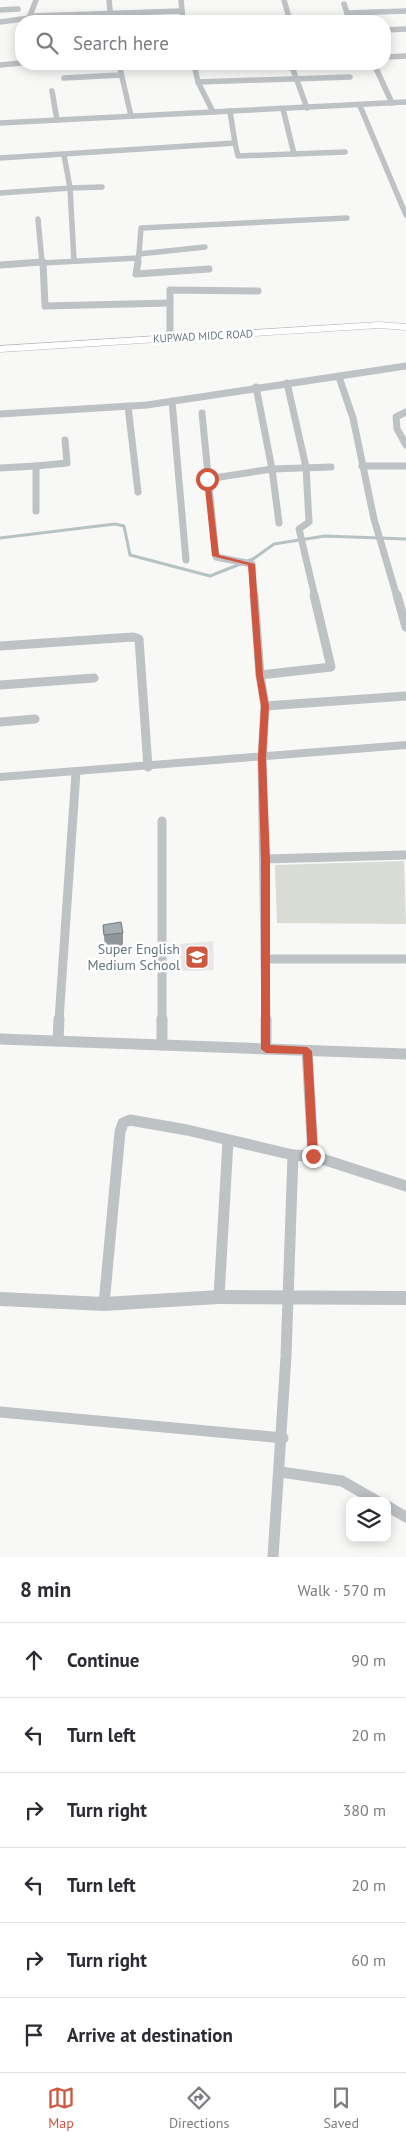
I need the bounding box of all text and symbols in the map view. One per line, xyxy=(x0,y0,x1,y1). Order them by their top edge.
search box xyxy=(15,15,391,70)
icon: search xyxy=(33,29,61,57)
text: Search here xyxy=(73,31,169,55)
street label: KUPWAD MIDC ROAD xyxy=(153,326,253,346)
route start xyxy=(196,468,219,491)
place label: Super English Medium School xyxy=(87,940,180,974)
school or university icon: Super English Medium School xyxy=(184,944,210,970)
route end xyxy=(302,1145,325,1168)
map controls xyxy=(346,1497,391,1542)
button: layers xyxy=(346,1497,391,1542)
text: 8 min xyxy=(20,1576,71,1603)
text: Walk · 570 m xyxy=(297,1580,386,1600)
icon: ahead xyxy=(20,1646,48,1674)
text: Continue xyxy=(67,1648,139,1672)
text: 90 m xyxy=(351,1650,386,1670)
icon: left xyxy=(20,1721,48,1749)
text: Turn left xyxy=(67,1723,136,1747)
text: 20 m xyxy=(351,1725,386,1745)
icon: right xyxy=(20,1796,48,1824)
text: Turn right xyxy=(67,1798,147,1822)
text: 380 m xyxy=(343,1800,386,1820)
icon: left xyxy=(20,1871,48,1899)
text: Turn left xyxy=(67,1873,136,1897)
text: 20 m xyxy=(351,1875,386,1895)
icon: right xyxy=(20,1946,48,1974)
text: Turn right xyxy=(67,1948,147,1972)
text: 60 m xyxy=(351,1950,386,1970)
icon: arrive xyxy=(20,2021,48,2049)
text: Arrive at destination xyxy=(67,2023,233,2047)
tab: Map xyxy=(47,2084,75,2132)
tab: Directions xyxy=(169,2084,229,2132)
tab: Saved xyxy=(323,2084,359,2132)

